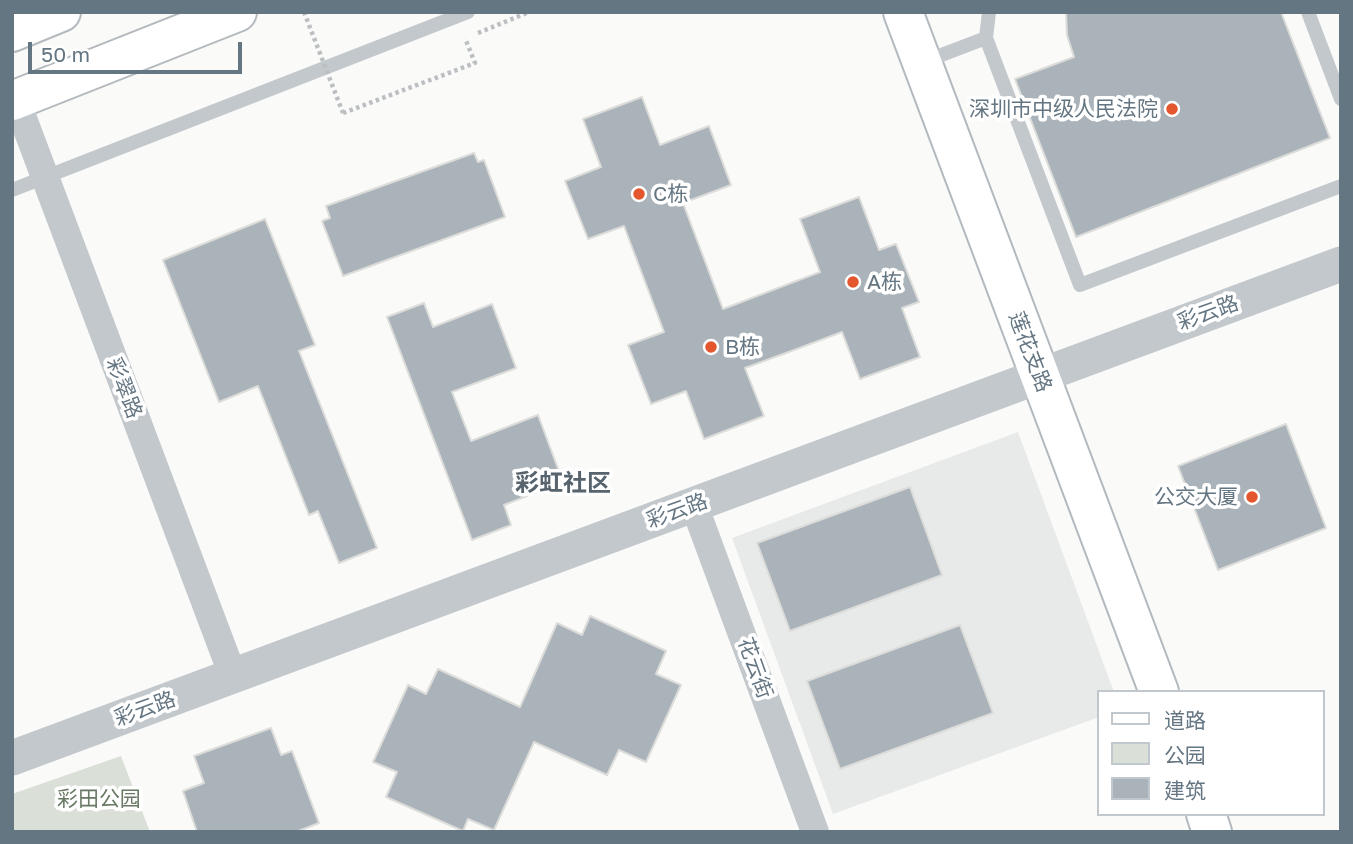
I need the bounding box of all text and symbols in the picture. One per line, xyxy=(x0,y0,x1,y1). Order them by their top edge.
scale bar xyxy=(32,28,245,72)
text: 50 m xyxy=(41,41,90,67)
place label: 深圳市中级人民法院 xyxy=(969,96,1158,122)
marker: 深圳市中级人民法院 xyxy=(1164,101,1180,117)
place label: C栋 xyxy=(653,181,688,207)
marker: C栋 xyxy=(631,186,647,202)
place label: A栋 xyxy=(867,269,902,295)
marker: A栋 xyxy=(845,274,861,290)
street label: 彩云路 xyxy=(1174,290,1242,336)
street label: 莲花支路 xyxy=(1003,308,1057,396)
place label: B栋 xyxy=(725,334,760,360)
marker: B栋 xyxy=(703,339,719,355)
street label: 彩翠路 xyxy=(101,354,147,422)
district label: 彩虹社区 xyxy=(515,469,611,497)
place label: 公交大厦 xyxy=(1154,484,1238,510)
street label: 彩云路 xyxy=(643,488,711,534)
marker: 公交大厦 xyxy=(1244,489,1260,505)
street label: 花云街 xyxy=(732,634,778,702)
street label: 彩云路 xyxy=(111,686,179,732)
legend xyxy=(1098,690,1325,816)
text: 道路 xyxy=(1164,707,1206,733)
text: 公园 xyxy=(1164,742,1206,768)
text: 建筑 xyxy=(1164,777,1206,803)
park label: 彩田公园 xyxy=(57,786,141,812)

